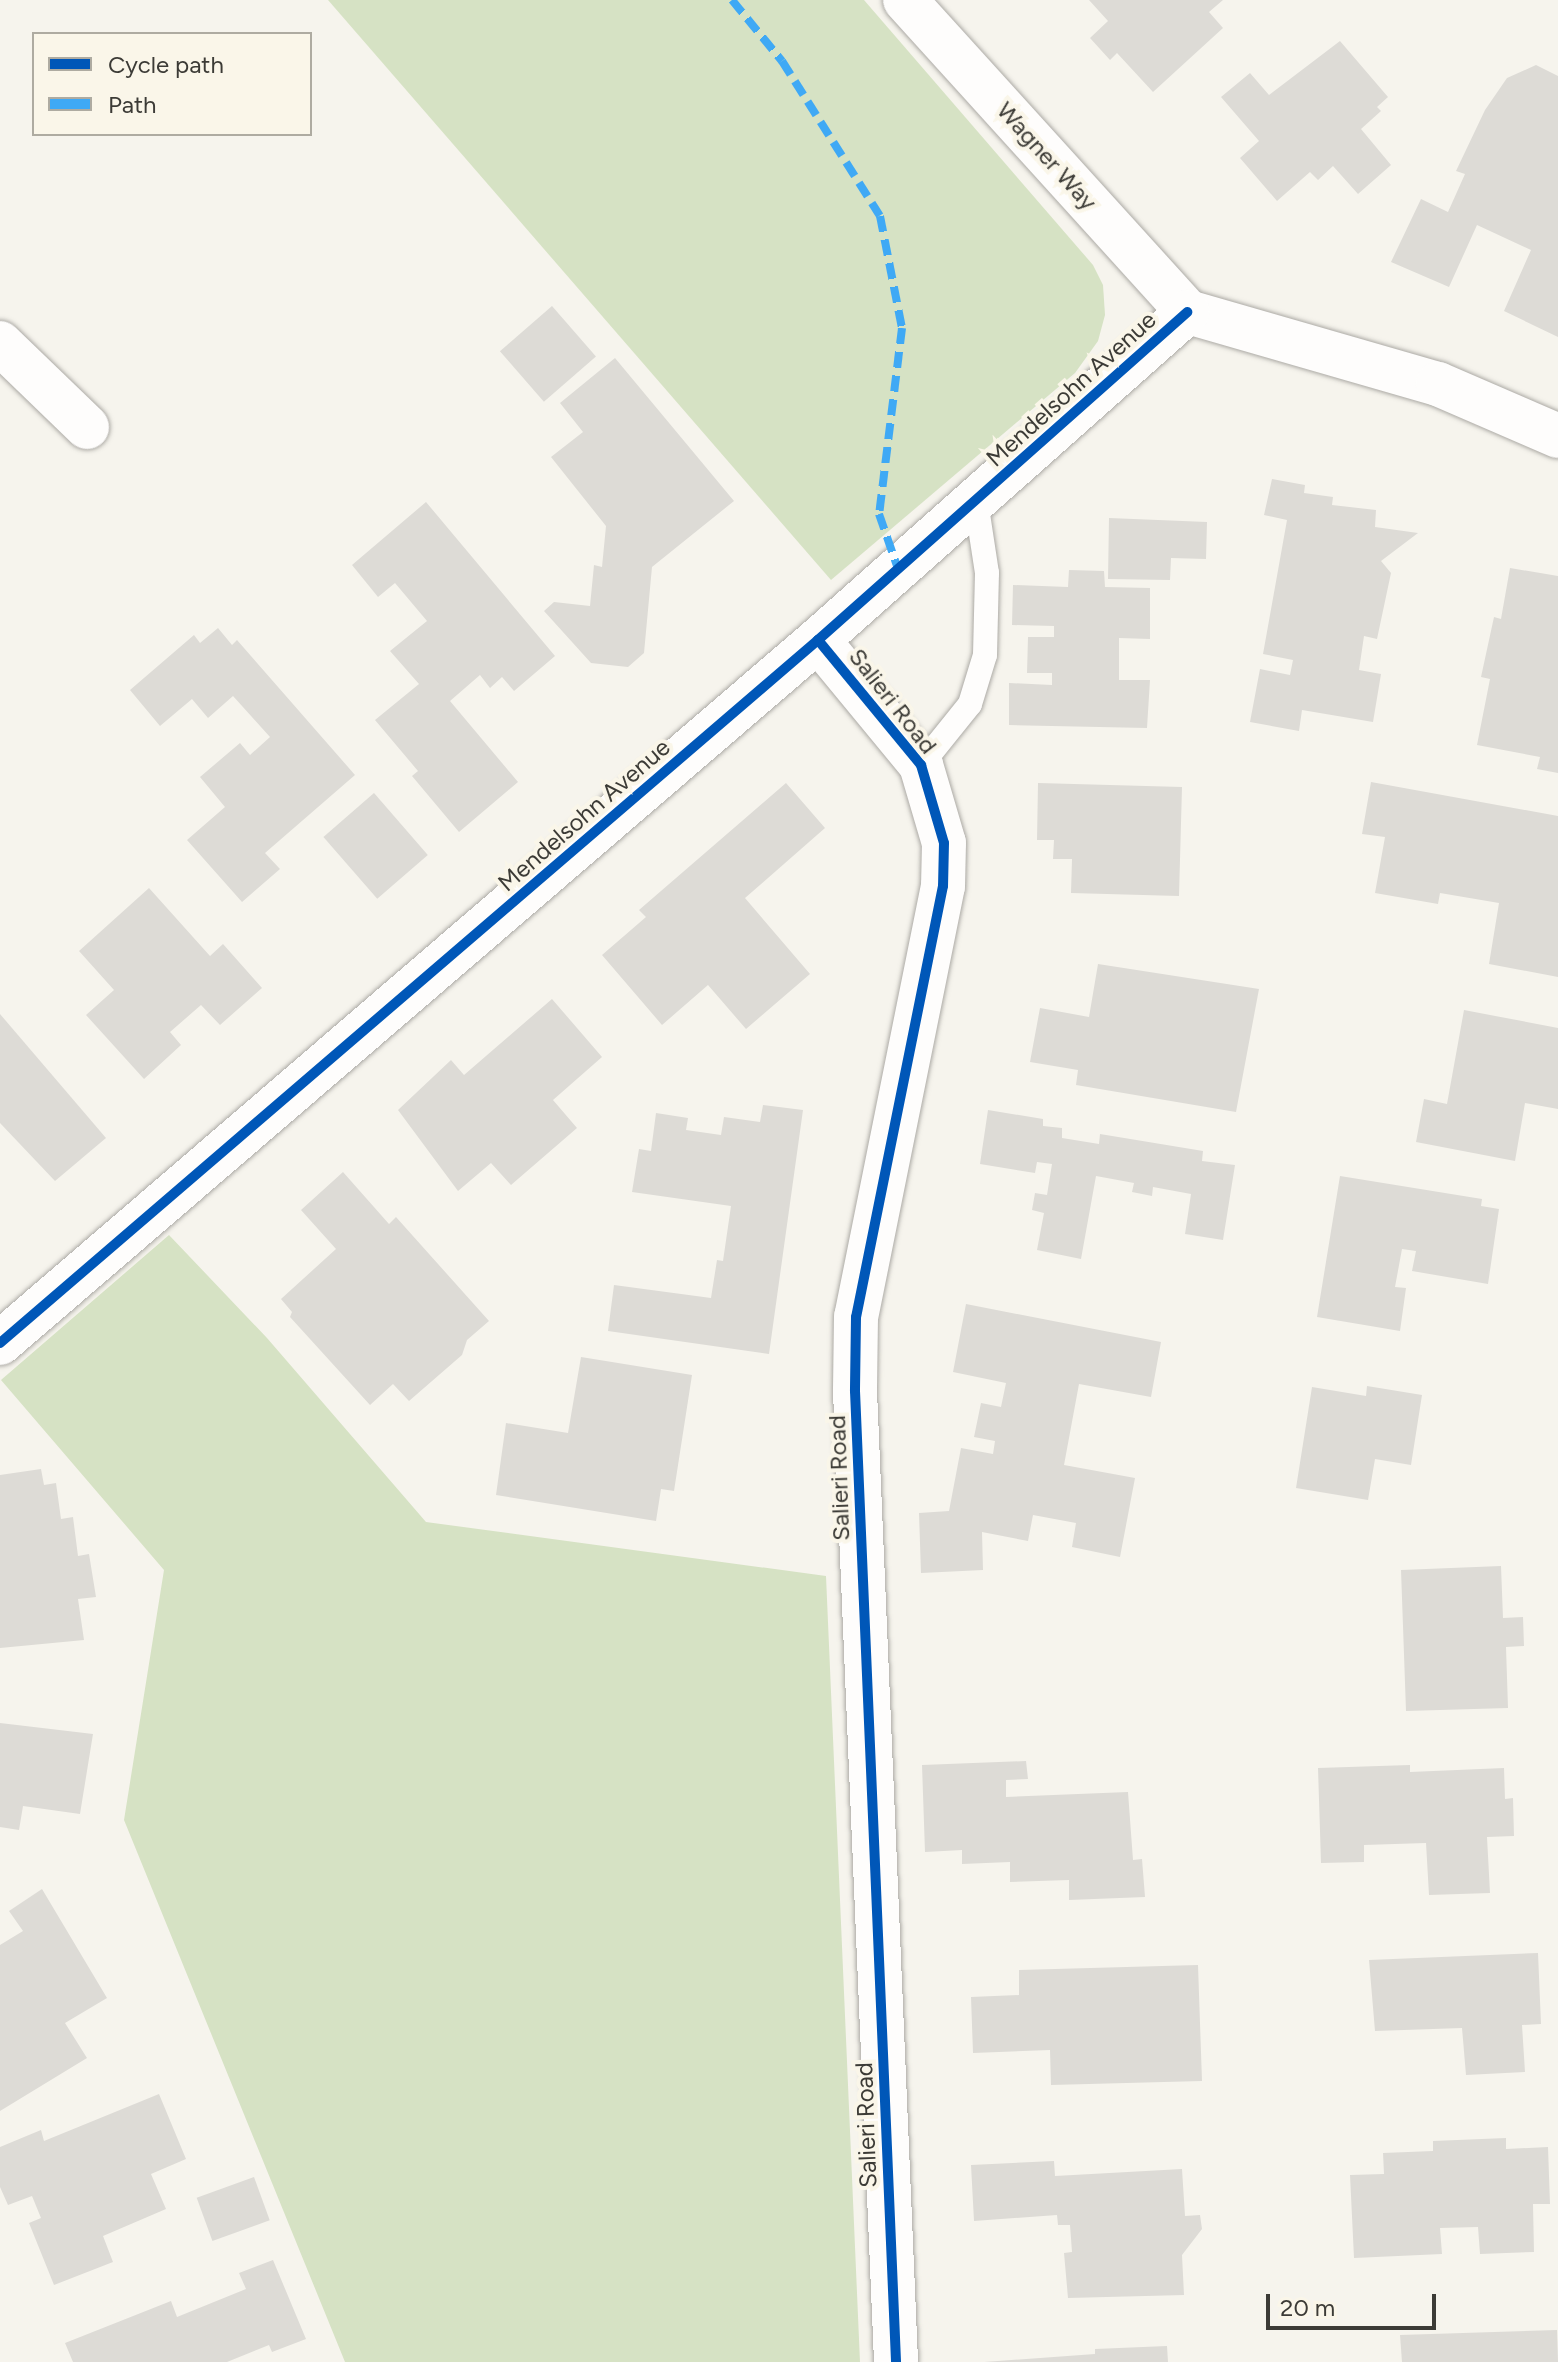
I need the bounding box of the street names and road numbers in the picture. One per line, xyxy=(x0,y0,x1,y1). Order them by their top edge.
street label: Wagner Way xyxy=(991,96,1103,216)
street label: Mendelsohn Avenue xyxy=(980,305,1162,473)
street label: Salieri Road xyxy=(843,643,943,759)
street label: Mendelsohn Avenue xyxy=(492,733,676,897)
street label: Salieri Road xyxy=(822,1415,856,1541)
street label: Salieri Road xyxy=(849,2062,883,2188)

